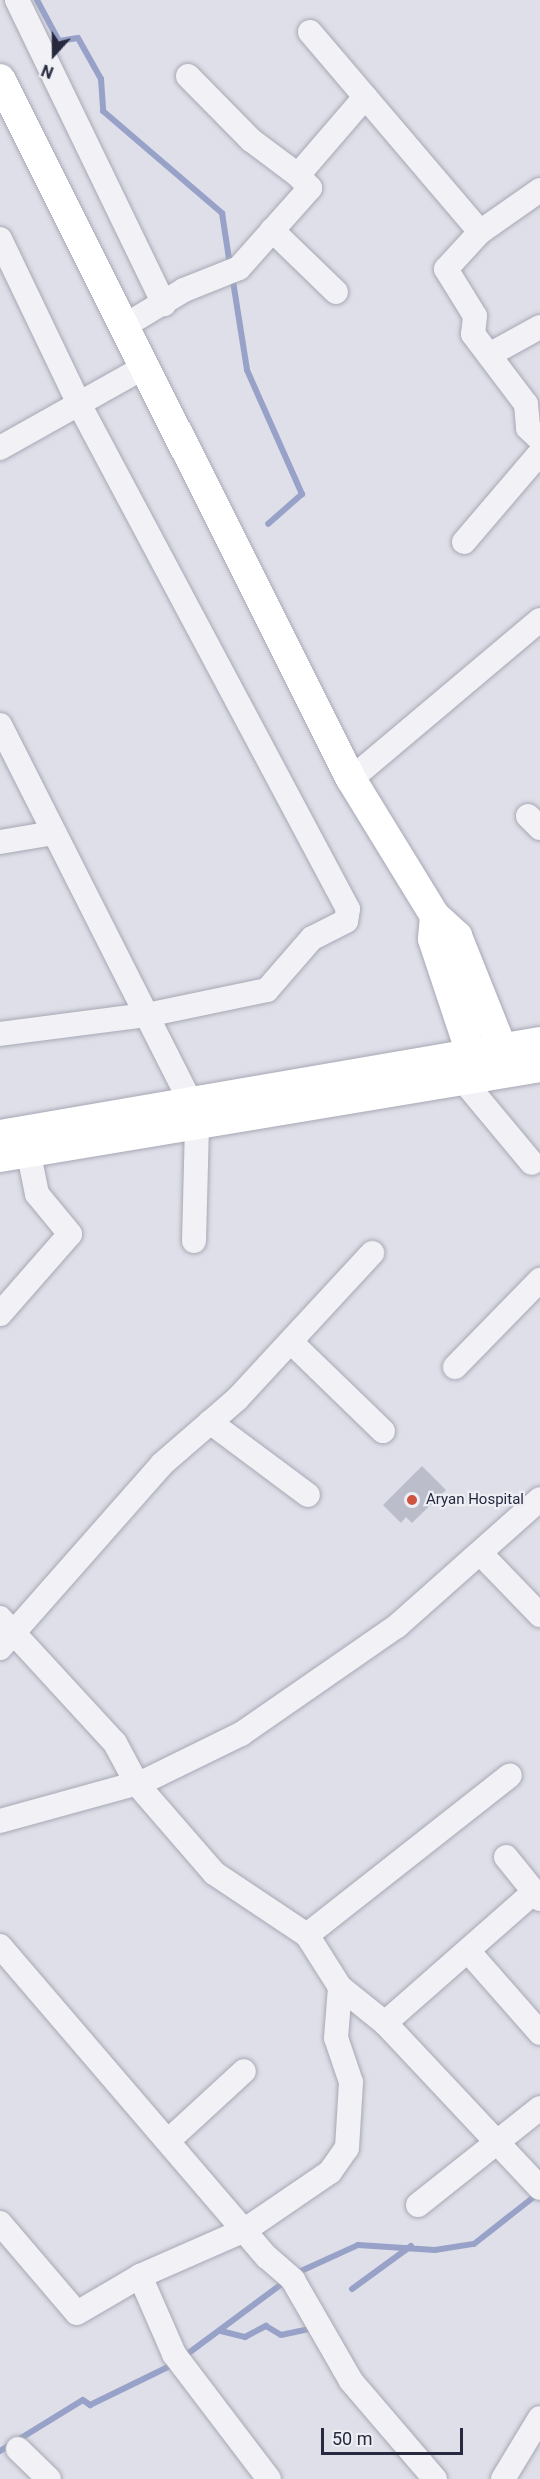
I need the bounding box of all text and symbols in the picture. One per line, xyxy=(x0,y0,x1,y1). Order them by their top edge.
north arrow xyxy=(24,24,84,84)
text: N xyxy=(39,60,56,82)
marker: Aryan Hospital xyxy=(403,1491,421,1509)
place label: Aryan Hospital xyxy=(426,1491,524,1509)
scale bar xyxy=(324,2416,466,2454)
text: 50 m xyxy=(332,2428,372,2449)

